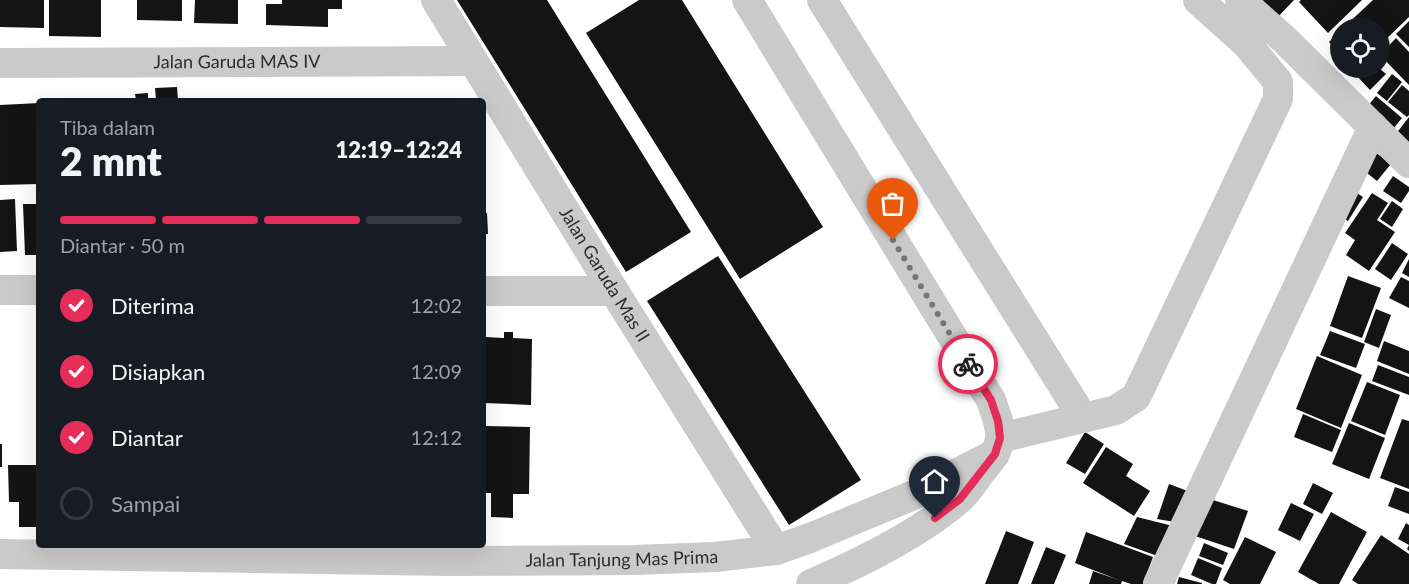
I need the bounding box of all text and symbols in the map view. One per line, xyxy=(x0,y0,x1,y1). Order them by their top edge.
map controls xyxy=(1330,18,1390,78)
button: locate xyxy=(1330,18,1390,78)
street label: Jalan Garuda MAS IV xyxy=(153,50,321,72)
text: Tiba dalam xyxy=(60,115,155,139)
text: 12:19–12:24 xyxy=(336,136,462,163)
text: 2 mnt xyxy=(60,138,162,184)
pin xyxy=(867,178,918,240)
icon: bag xyxy=(876,187,909,220)
street label: Jalan Garuda Mas II xyxy=(555,203,655,345)
text: Diantar · 50 m xyxy=(60,233,185,257)
icon: check xyxy=(60,289,93,322)
text: Diterima xyxy=(111,292,195,319)
text: 12:02 xyxy=(411,293,462,317)
courier xyxy=(938,334,998,394)
icon: bike xyxy=(952,348,985,381)
icon: check xyxy=(60,355,93,388)
text: Disiapkan xyxy=(111,358,205,385)
text: 12:09 xyxy=(411,359,462,383)
icon: check xyxy=(60,421,93,454)
text: Diantar xyxy=(111,424,183,451)
text: 12:12 xyxy=(411,425,462,449)
pin xyxy=(909,456,960,518)
icon: home xyxy=(918,465,951,498)
text: Sampai xyxy=(111,490,180,517)
street label: Jalan Tanjung Mas Prima xyxy=(526,545,719,571)

